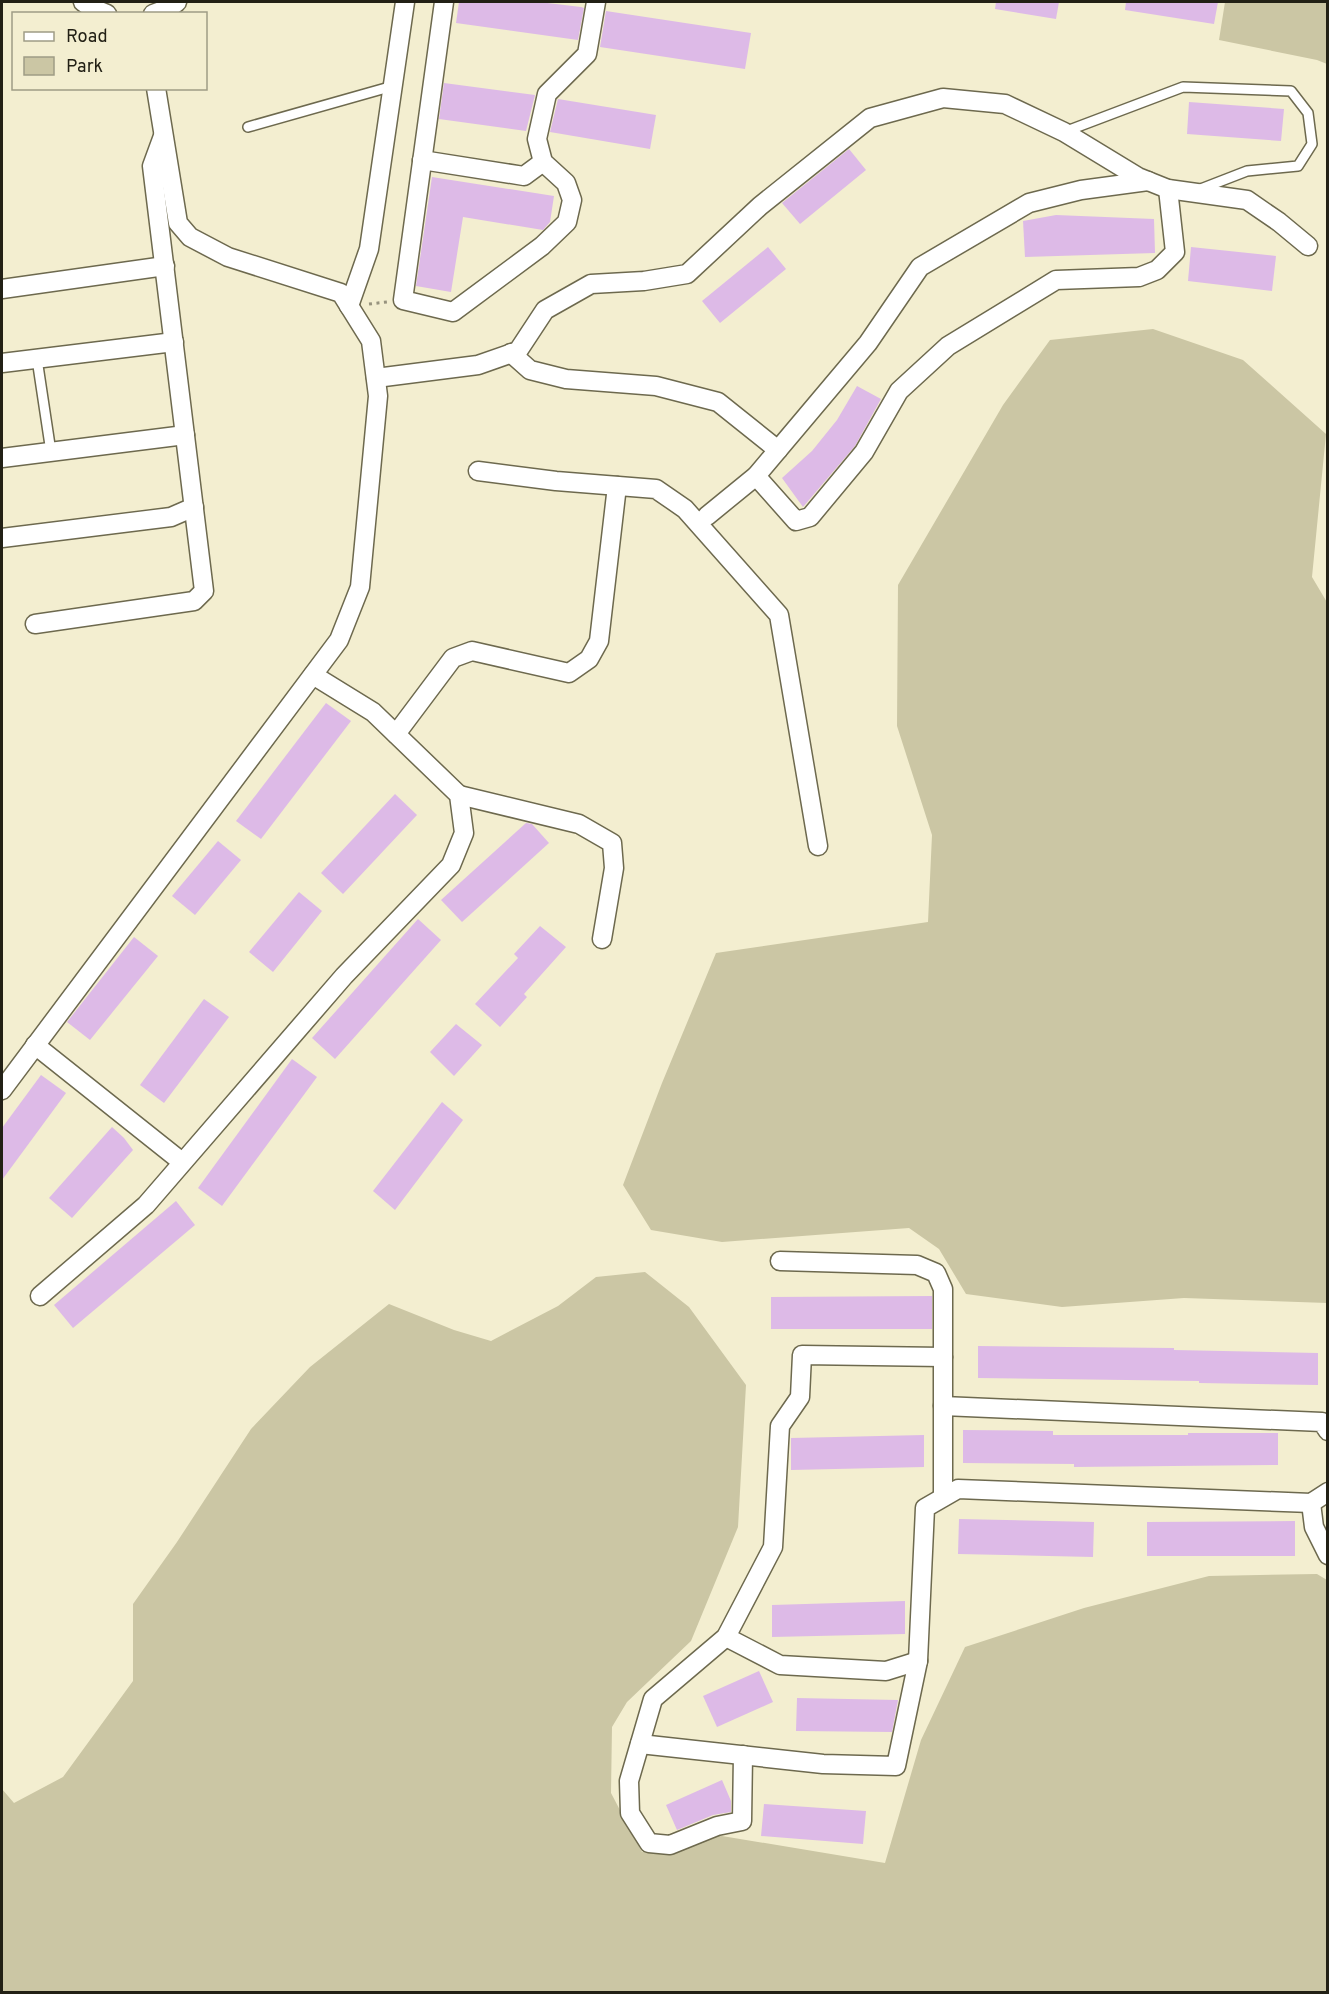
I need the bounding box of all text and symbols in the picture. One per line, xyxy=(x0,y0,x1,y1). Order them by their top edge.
legend xyxy=(12,12,207,90)
text: Road xyxy=(66,26,108,49)
text: Park xyxy=(66,56,103,79)

